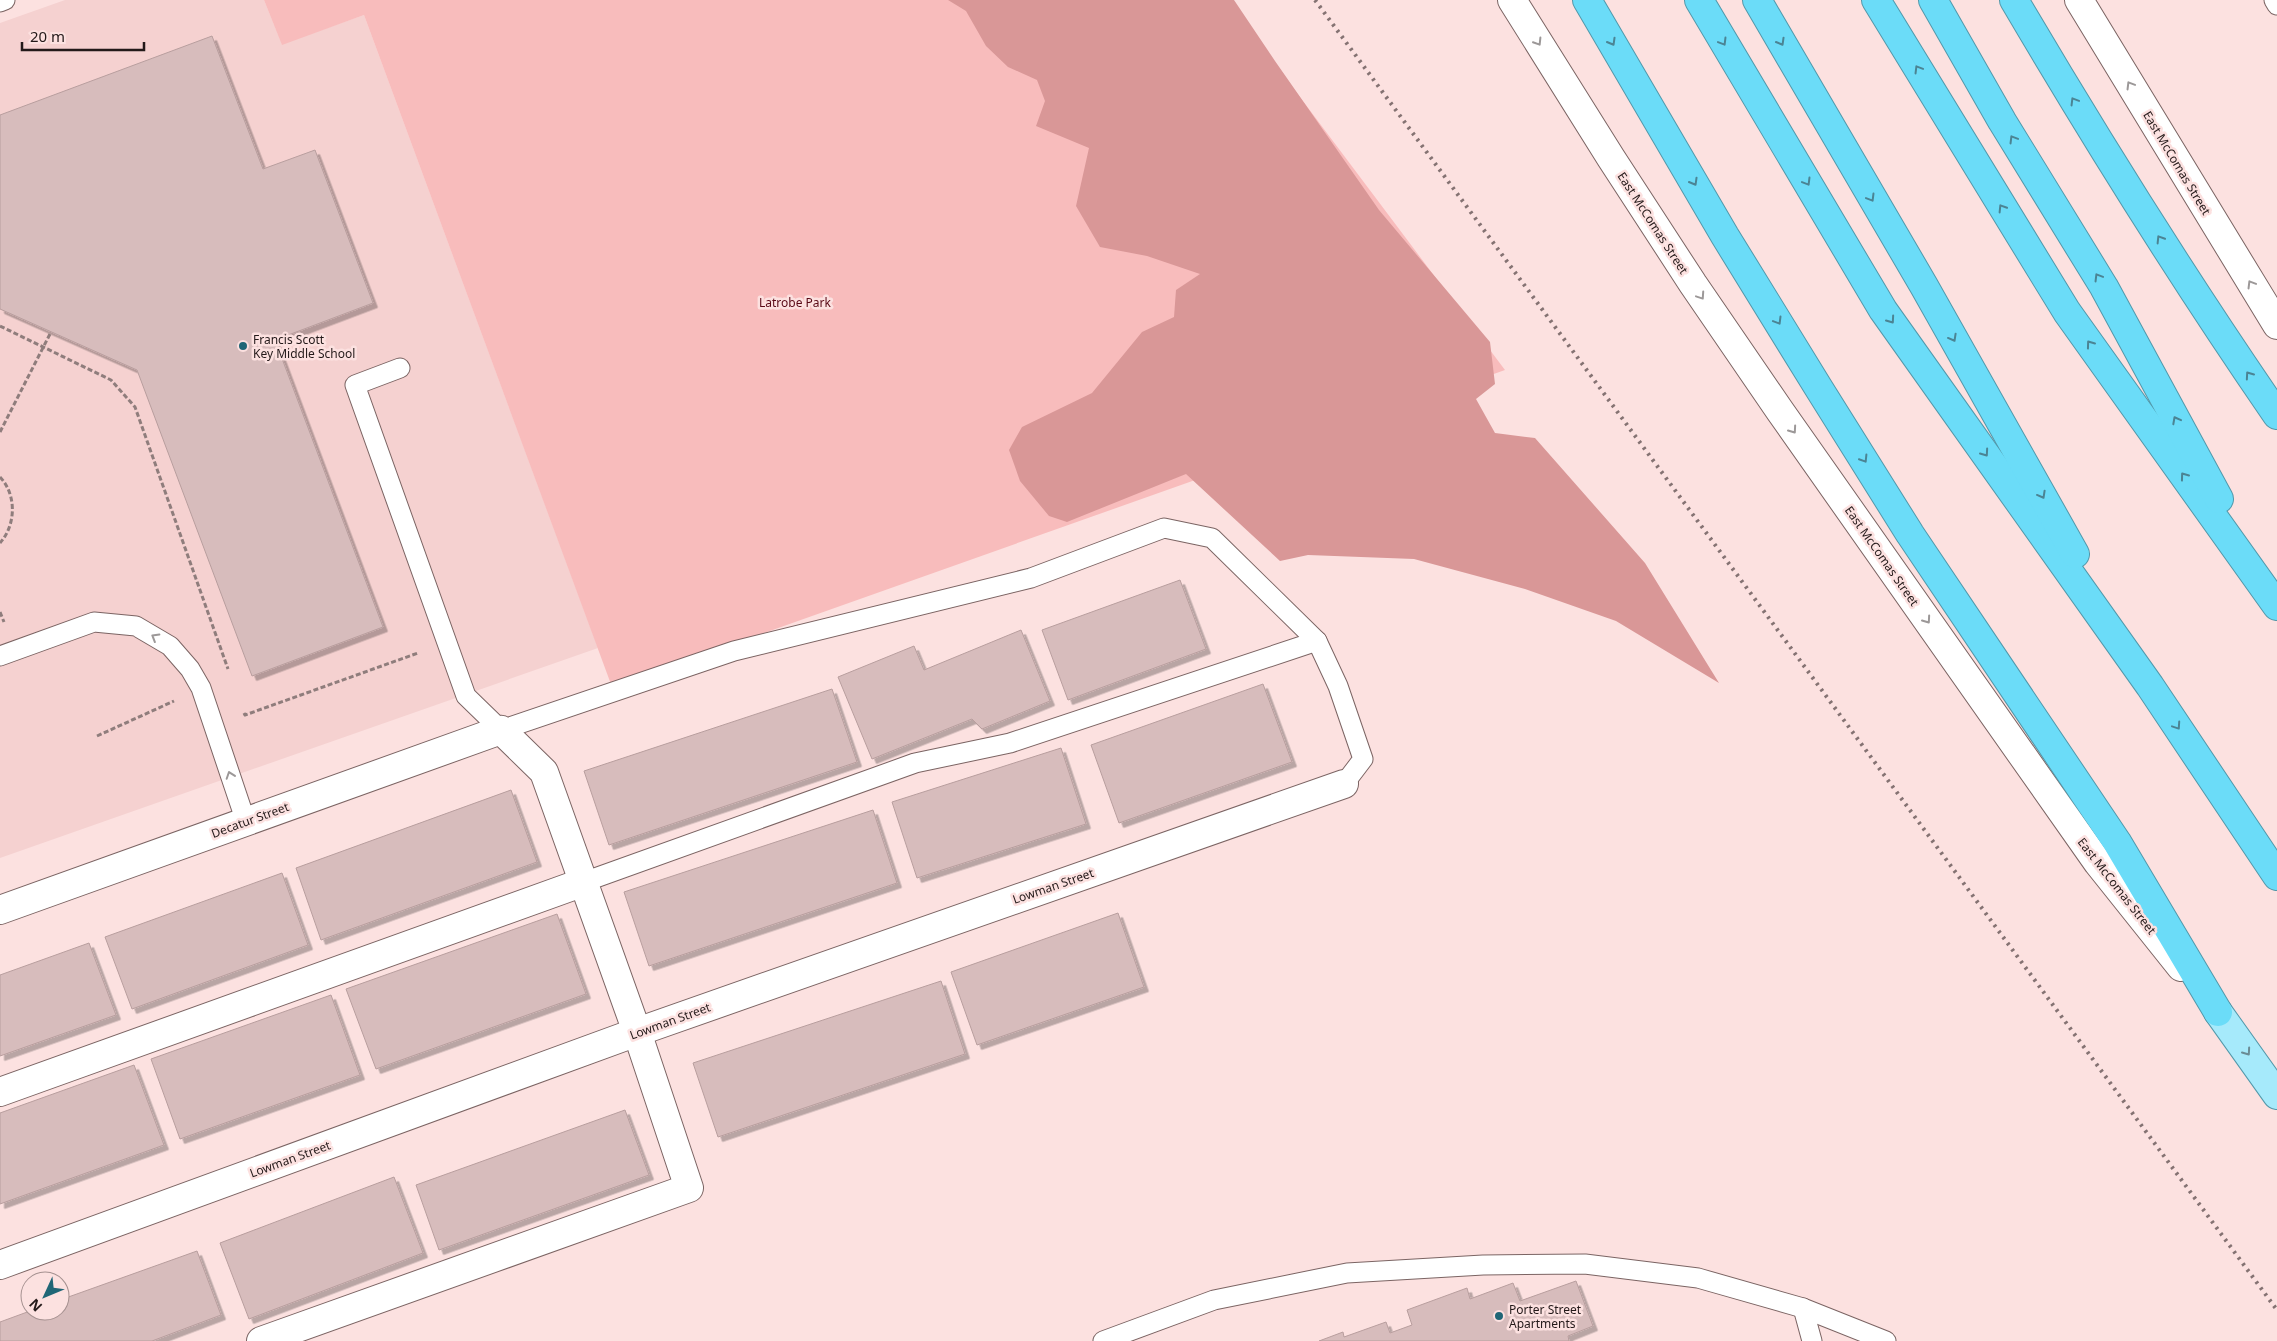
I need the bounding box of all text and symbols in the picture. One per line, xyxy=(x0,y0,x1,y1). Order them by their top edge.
scale bar xyxy=(22,20,145,52)
text: 20 m xyxy=(30,26,65,46)
one-way arrow xyxy=(1531,36,1541,45)
one-way arrow xyxy=(1605,37,1615,46)
one-way arrow xyxy=(1717,37,1727,46)
one-way arrow xyxy=(1775,37,1785,46)
one-way arrow xyxy=(1914,65,1924,74)
one-way arrow xyxy=(2127,82,2137,91)
one-way arrow xyxy=(2070,98,2080,107)
street label: East McComas Street xyxy=(2139,108,2215,219)
one-way arrow xyxy=(2010,135,2020,144)
street label: East McComas Street xyxy=(1614,169,1693,278)
one-way arrow xyxy=(1800,176,1810,185)
one-way arrow xyxy=(1687,177,1697,186)
one-way arrow xyxy=(1865,192,1875,201)
one-way arrow xyxy=(1999,204,2008,213)
one-way arrow xyxy=(2156,236,2166,245)
one-way arrow xyxy=(2094,274,2104,283)
one-way arrow xyxy=(2248,280,2258,289)
one-way arrow xyxy=(1695,290,1704,300)
park label: Latrobe Park xyxy=(759,294,832,311)
one-way arrow xyxy=(1885,315,1894,324)
one-way arrow xyxy=(1771,316,1781,325)
place label: Francis Scott Key Middle School xyxy=(253,331,355,362)
one-way arrow xyxy=(1947,333,1957,342)
marker: Francis Scott Key Middle School xyxy=(237,340,249,352)
one-way arrow xyxy=(2087,340,2096,350)
one-way arrow xyxy=(2246,371,2255,381)
one-way arrow xyxy=(2172,416,2182,425)
one-way arrow xyxy=(1787,424,1796,434)
one-way arrow xyxy=(1979,447,1988,457)
one-way arrow xyxy=(1857,454,1867,463)
one-way arrow xyxy=(2182,473,2190,482)
one-way arrow xyxy=(2036,490,2046,499)
street label: East McComas Street xyxy=(1841,503,1923,610)
one-way arrow xyxy=(1921,614,1930,624)
one-way arrow xyxy=(151,633,160,643)
one-way arrow xyxy=(2170,721,2180,730)
one-way arrow xyxy=(226,772,236,780)
street label: Decatur Street xyxy=(209,798,292,842)
street label: East McComas Street xyxy=(2074,834,2161,938)
street label: Lowman Street xyxy=(1010,864,1096,908)
street label: Lowman Street xyxy=(627,998,713,1043)
one-way arrow xyxy=(2241,1046,2249,1055)
street label: Lowman Street xyxy=(247,1136,333,1181)
north arrow xyxy=(20,1271,70,1321)
text: N xyxy=(24,1295,46,1316)
place label: Porter Street Apartments xyxy=(1509,1301,1582,1332)
marker: Porter Street Apartments xyxy=(1493,1310,1505,1322)

